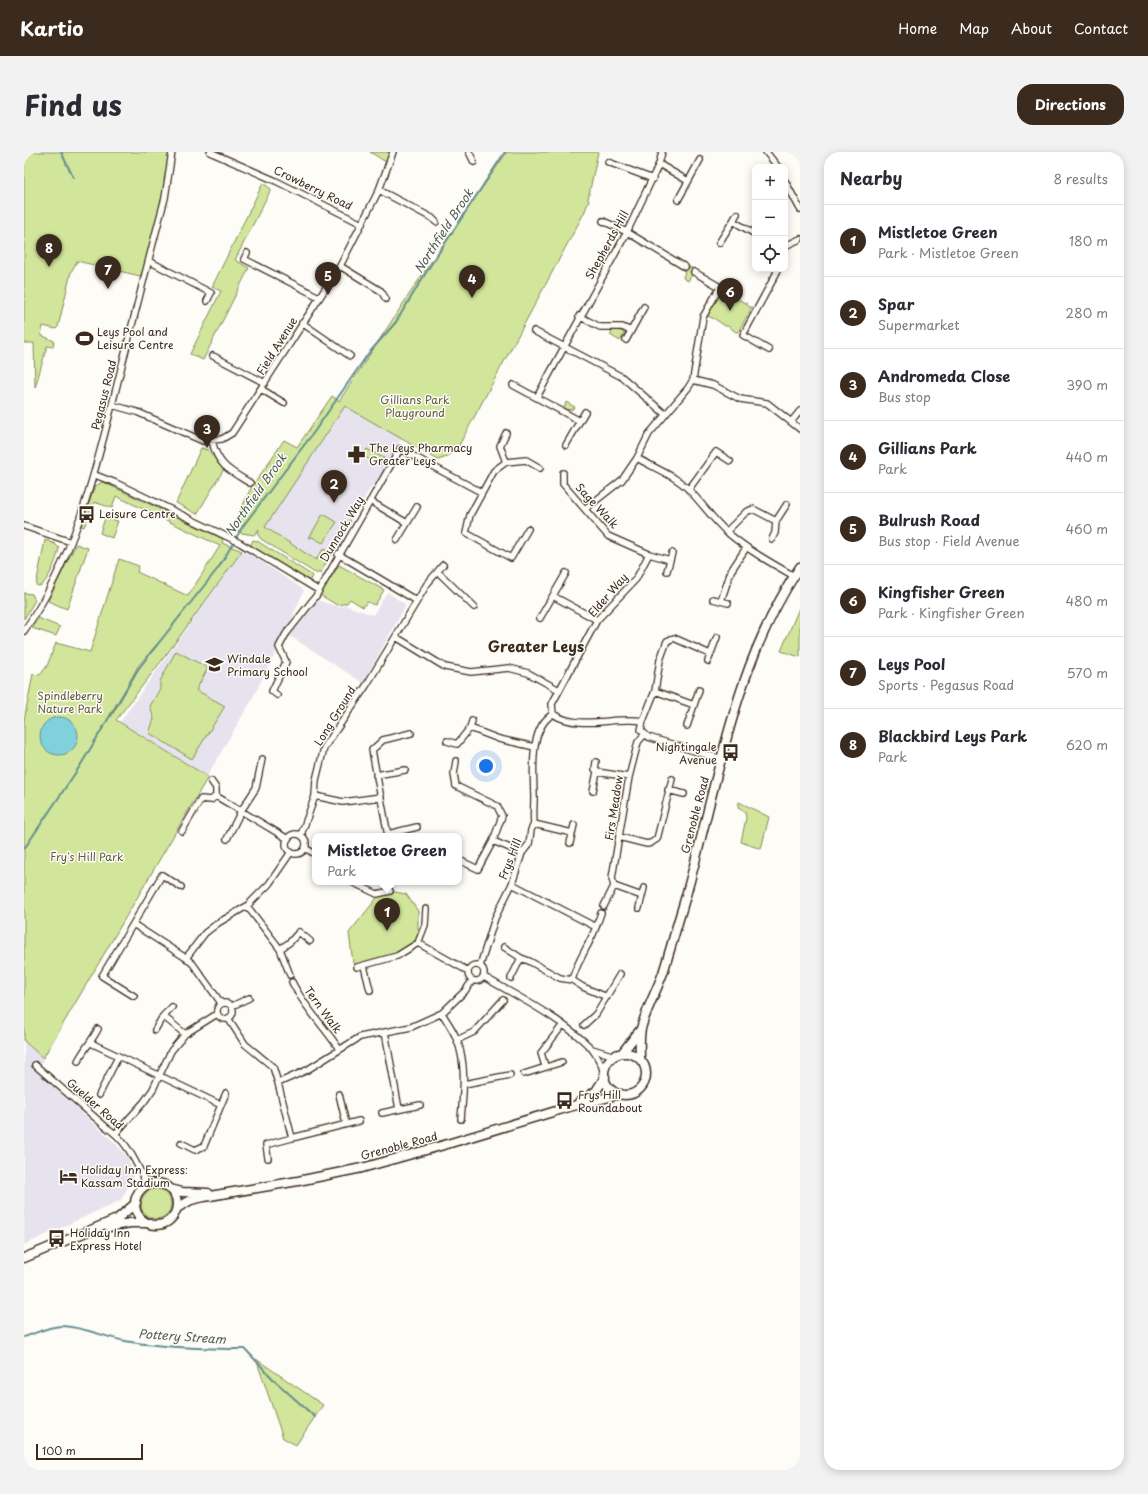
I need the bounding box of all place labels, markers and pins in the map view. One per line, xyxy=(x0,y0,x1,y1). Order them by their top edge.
pin: 8 xyxy=(36,234,62,267)
pin: 7 xyxy=(95,256,121,289)
pin: 5 xyxy=(315,262,341,295)
pin: 4 xyxy=(459,265,485,298)
pin: 6 xyxy=(717,278,743,311)
place label: Leys Pool and Leisure Centre xyxy=(97,323,174,353)
sports icon: Leys Pool and Leisure Centre xyxy=(74,328,94,348)
pin: 3 xyxy=(194,415,220,448)
place label: The Leys Pharmacy Greater Leys xyxy=(369,439,472,469)
pharmacy icon: The Leys Pharmacy Greater Leys xyxy=(346,444,366,464)
pin: 2 xyxy=(321,470,347,503)
bus stop icon: Leisure Centre xyxy=(76,504,96,524)
place label: Leisure Centre xyxy=(99,505,176,522)
place label: Windale Primary School xyxy=(227,650,308,680)
school or university icon: Windale Primary School xyxy=(204,655,224,675)
place label: Nightingale Avenue xyxy=(656,738,717,768)
bus stop icon: Nightingale Avenue xyxy=(720,743,740,763)
pin: 1 xyxy=(374,898,400,931)
place label: Frys Hill Roundabout xyxy=(578,1086,643,1116)
bus stop icon: Frys Hill Roundabout xyxy=(555,1091,575,1111)
place label: Holiday Inn Express: Kassam Stadium xyxy=(81,1161,188,1191)
hotel icon: Holiday Inn Express: Kassam Stadium xyxy=(58,1166,78,1186)
place label: Holiday Inn Express Hotel xyxy=(70,1224,142,1254)
bus stop icon: Holiday Inn Express Hotel xyxy=(47,1229,67,1249)

